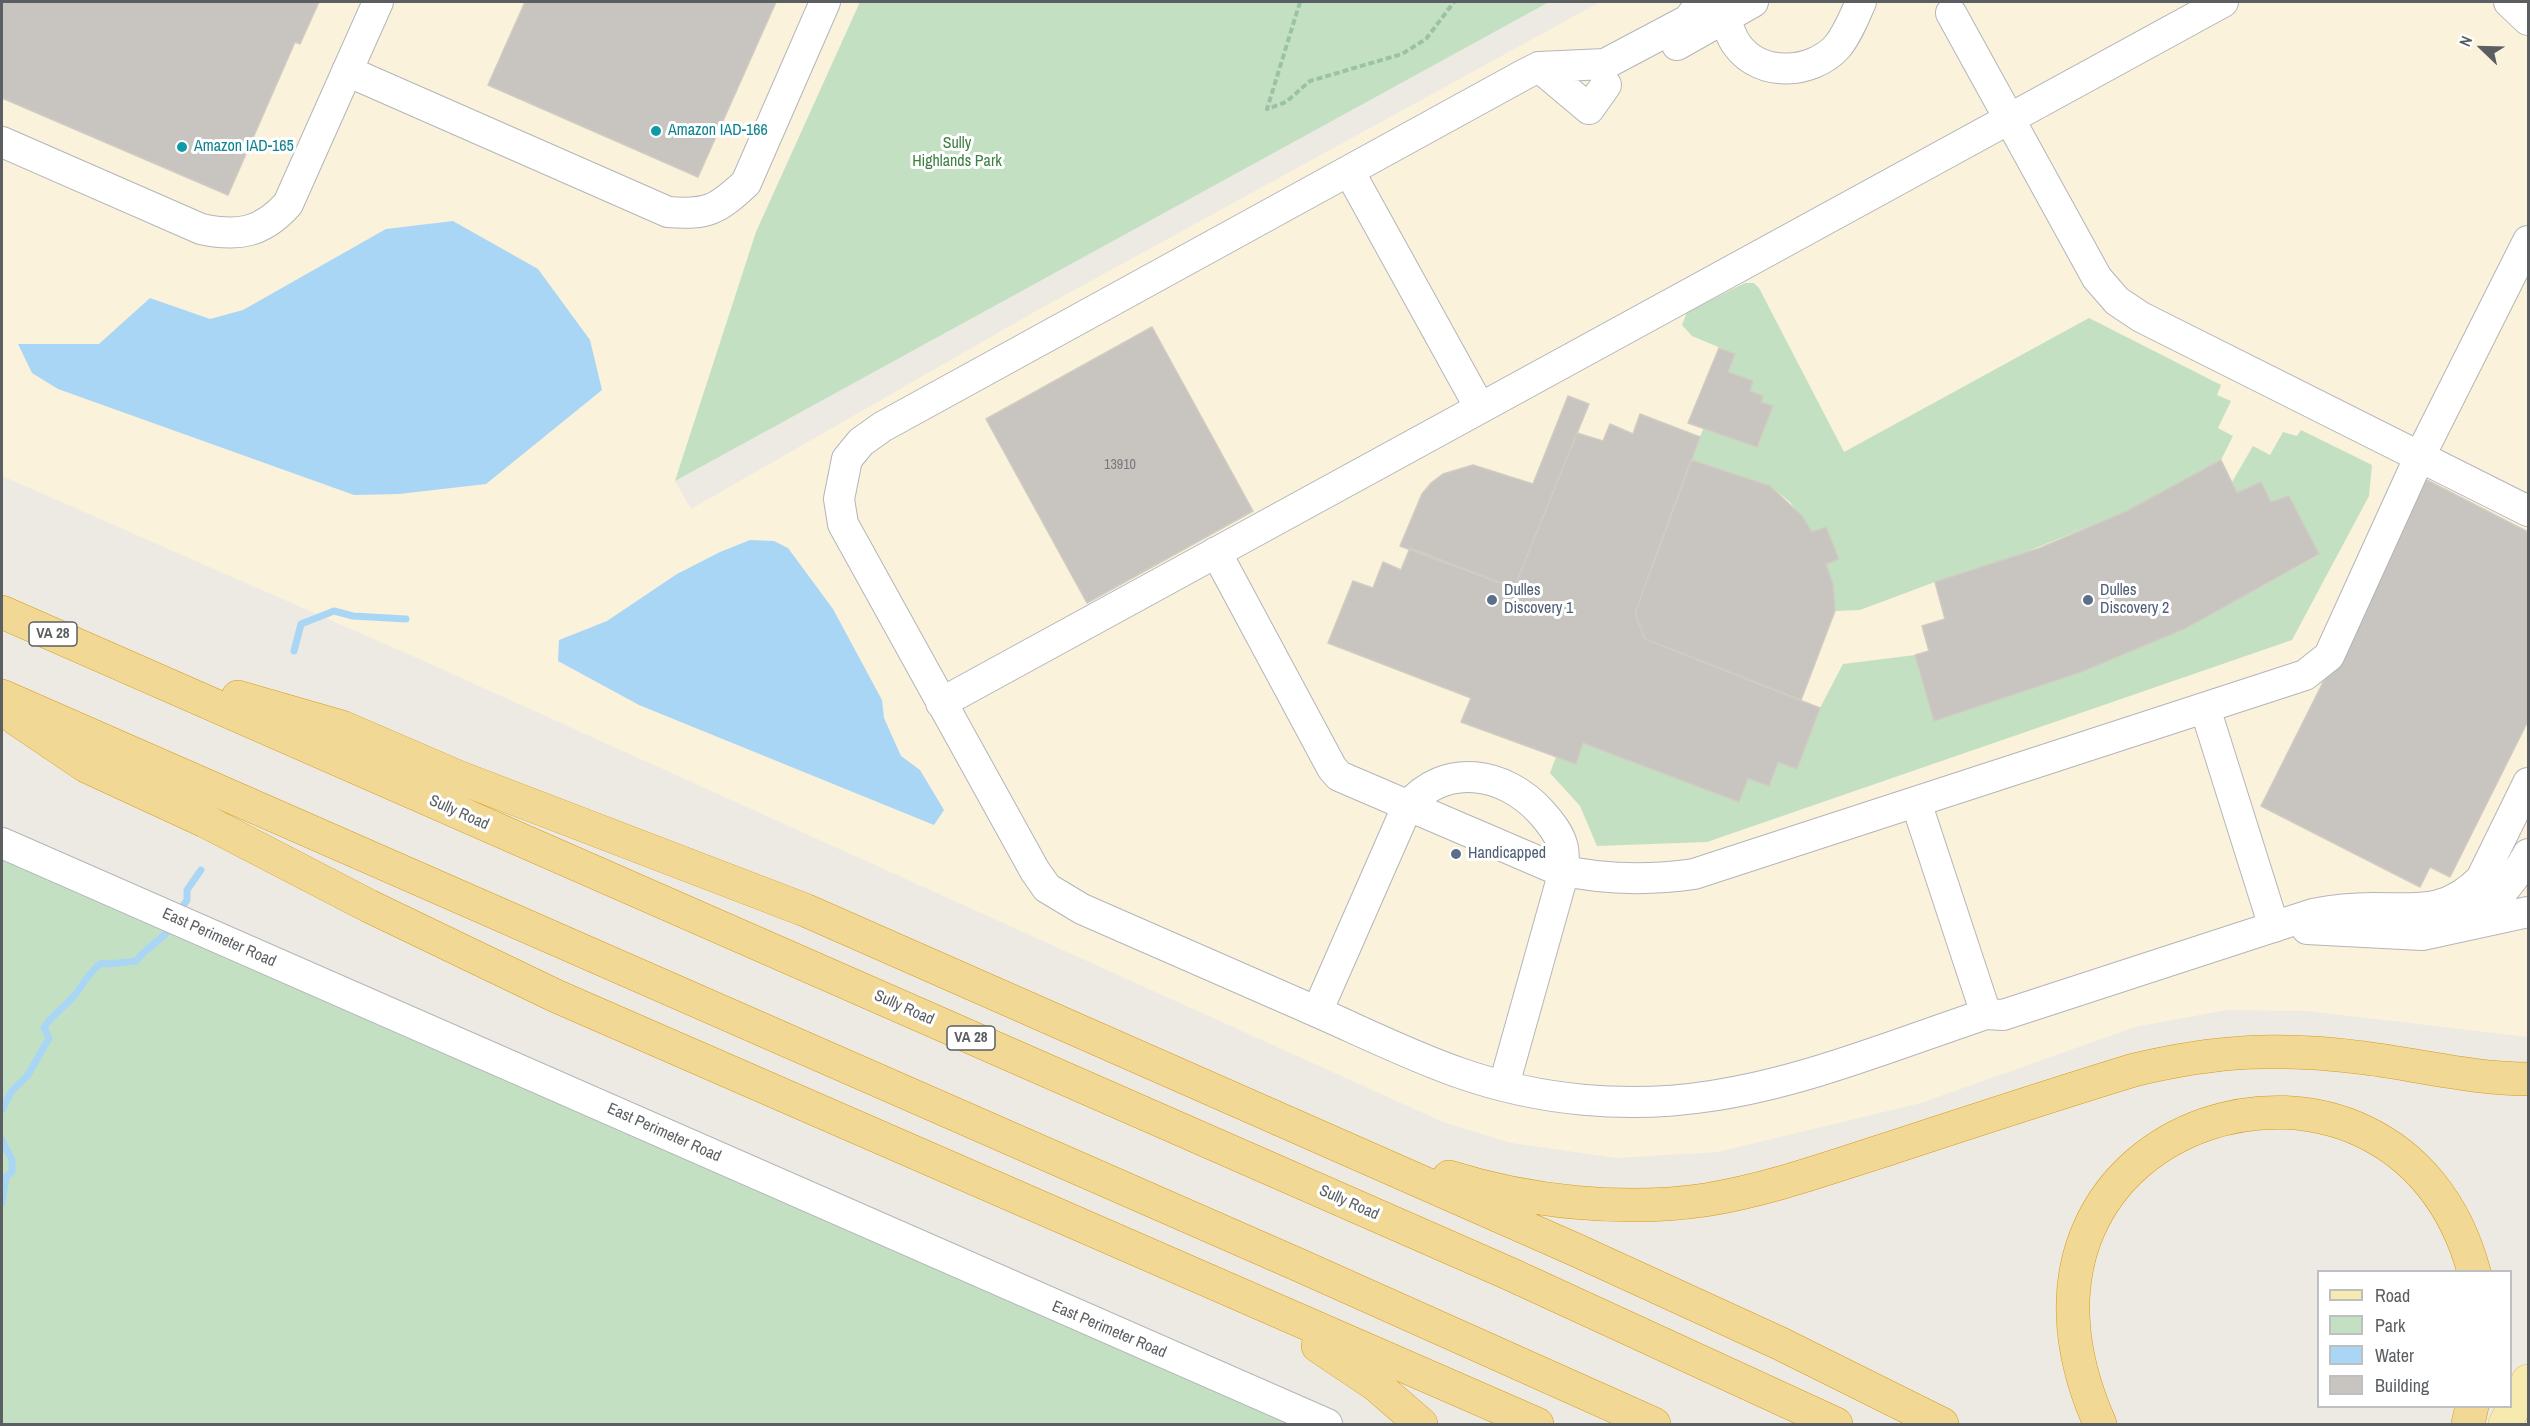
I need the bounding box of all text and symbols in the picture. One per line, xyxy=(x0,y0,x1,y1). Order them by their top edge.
north arrow xyxy=(2452,18,2512,78)
text: N xyxy=(2453,32,2477,50)
place label: Amazon IAD-166 xyxy=(668,121,768,141)
marker: Amazon IAD-166 xyxy=(649,124,663,138)
park label: Sully Highlands Park xyxy=(912,134,1002,172)
place label: Amazon IAD-165 xyxy=(194,137,294,157)
marker: Amazon IAD-165 xyxy=(175,140,189,154)
house number: 13910 xyxy=(1104,457,1136,473)
place label: Dulles Discovery 1 xyxy=(1504,581,1573,619)
place label: Dulles Discovery 2 xyxy=(2100,581,2169,619)
marker: Dulles Discovery 1 xyxy=(1485,593,1499,607)
marker: Dulles Discovery 2 xyxy=(2081,593,2095,607)
road number: VA 28 xyxy=(29,622,77,646)
street label: Sully Road xyxy=(426,791,492,835)
place label: Handicapped xyxy=(1468,844,1546,864)
marker: Handicapped xyxy=(1449,847,1463,861)
street label: East Perimeter Road xyxy=(159,904,279,972)
street label: Sully Road xyxy=(871,986,937,1030)
road number: VA 28 xyxy=(947,1026,995,1050)
street label: East Perimeter Road xyxy=(604,1099,724,1167)
street label: Sully Road xyxy=(1316,1181,1382,1225)
legend xyxy=(2317,1270,2512,1408)
text: Road xyxy=(2375,1283,2410,1308)
street label: East Perimeter Road xyxy=(1049,1297,1169,1363)
text: Park xyxy=(2375,1313,2405,1338)
text: Water xyxy=(2375,1343,2414,1368)
text: Building xyxy=(2375,1373,2429,1398)

